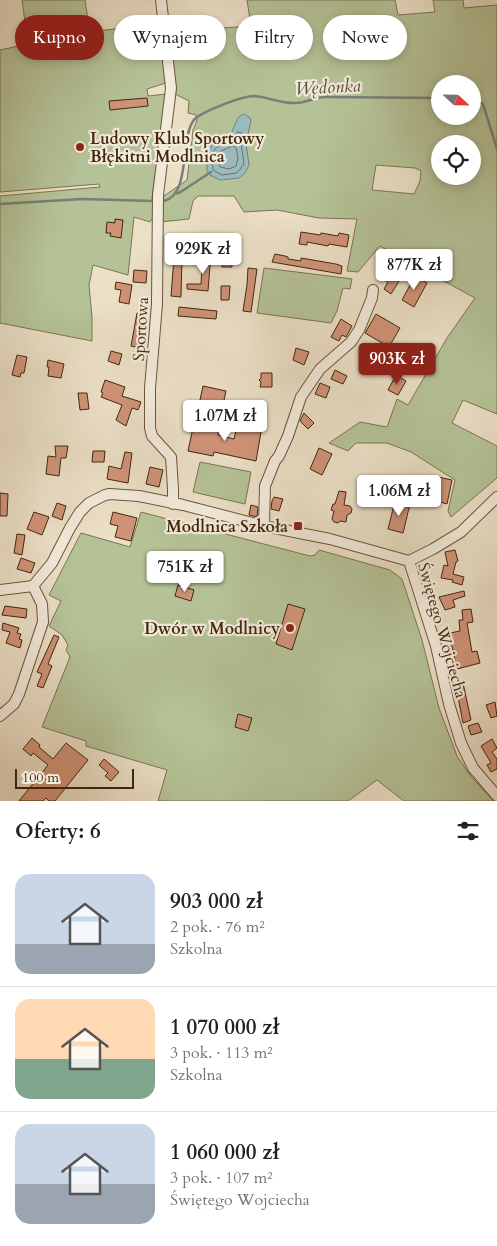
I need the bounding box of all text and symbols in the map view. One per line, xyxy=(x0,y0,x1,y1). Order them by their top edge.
chip: Kupno xyxy=(15,15,104,60)
chip: Wynajem xyxy=(114,15,226,60)
chip: Filtry xyxy=(236,15,313,60)
chip: Nowe xyxy=(323,15,407,60)
water label: Wędonka xyxy=(295,73,362,102)
north arrow xyxy=(431,75,481,125)
map controls xyxy=(431,75,481,185)
place label: Ludowy Klub Sportowy Błękitni Modlnica xyxy=(90,128,264,168)
button: locate xyxy=(431,135,481,185)
marker: Ludowy Klub Sportowy Błękitni Modlnica xyxy=(74,141,86,153)
pin: 929K zł xyxy=(157,232,249,275)
text: 929K zł xyxy=(176,238,230,260)
pin: 877K zł xyxy=(368,248,460,291)
text: 877K zł xyxy=(387,254,441,276)
street label: Sportowa xyxy=(128,296,154,362)
pin: 903K zł xyxy=(351,342,443,385)
text: 903K zł xyxy=(370,348,424,370)
pin: 1.07M zł xyxy=(173,400,277,442)
text: 1.07M zł xyxy=(194,405,256,427)
pin: 1.06M zł xyxy=(347,474,451,517)
text: 1.06M zł xyxy=(368,480,430,502)
place label: Modlnica Szkoła xyxy=(166,516,288,538)
marker: Modlnica Szkoła xyxy=(292,520,304,532)
pin: 751K zł xyxy=(139,550,231,593)
text: 751K zł xyxy=(158,556,212,578)
street label: Świętego Wojciecha xyxy=(412,560,472,701)
place label: Dwór w Modlnicy xyxy=(144,618,280,640)
marker: Dwór w Modlnicy xyxy=(284,622,296,634)
scale bar xyxy=(15,766,134,789)
text: 100 m xyxy=(22,768,59,787)
text: Oferty: 6 xyxy=(15,817,101,846)
icon: filters xyxy=(454,817,482,845)
text: 903 000 zł xyxy=(170,887,263,916)
icon: home xyxy=(55,894,115,954)
text: 2 pok. · 76 m² xyxy=(170,916,265,938)
text: Szkolna xyxy=(170,938,222,960)
text: 1 070 000 zł xyxy=(170,1013,279,1042)
icon: home xyxy=(55,1019,115,1079)
text: 3 pok. · 113 m² xyxy=(170,1042,273,1064)
text: Szkolna xyxy=(170,1064,222,1086)
text: 1 060 000 zł xyxy=(170,1138,279,1167)
icon: home xyxy=(55,1144,115,1204)
text: 3 pok. · 107 m² xyxy=(170,1167,273,1189)
text: Świętego Wojciecha xyxy=(170,1189,310,1211)

